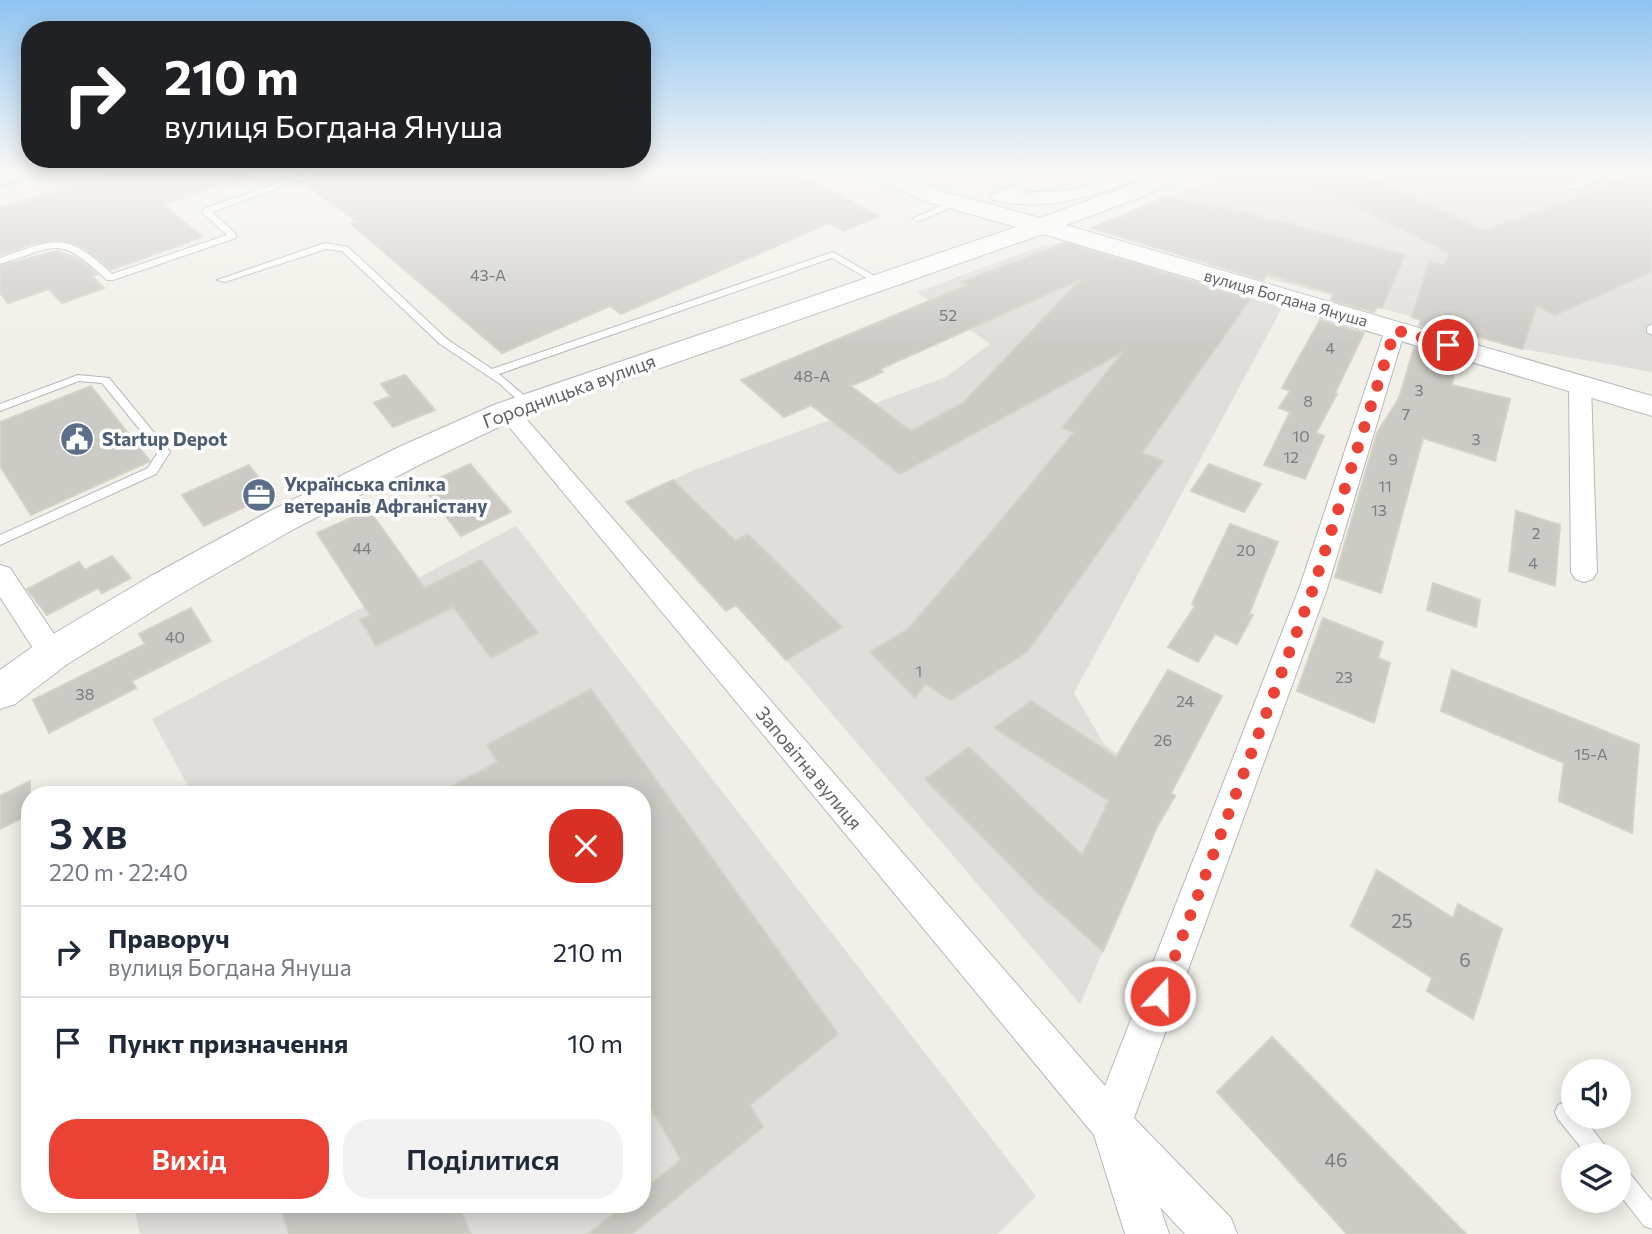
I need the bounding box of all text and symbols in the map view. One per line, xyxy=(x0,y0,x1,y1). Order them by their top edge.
text: 210 m xyxy=(164,45,299,105)
icon: right xyxy=(49,49,140,140)
text: вулиця Богдана Януша xyxy=(164,105,503,145)
house number: 43-А xyxy=(470,265,506,284)
street label: вулиця Богдана Януша xyxy=(1202,265,1370,330)
house number: 52 xyxy=(939,305,957,324)
pin xyxy=(1418,315,1478,375)
icon: arrive xyxy=(1429,326,1467,364)
house number: 4 xyxy=(1325,338,1335,357)
street label: Городницька вулиця xyxy=(479,349,658,433)
house number: 48-А xyxy=(794,366,830,385)
house number: 3 xyxy=(1414,380,1424,399)
house number: 8 xyxy=(1303,391,1313,410)
house number: 7 xyxy=(1402,404,1410,423)
public building icon: Startup Depot xyxy=(58,420,96,458)
house number: 10 xyxy=(1292,426,1310,445)
place label: Startup Depot xyxy=(102,427,227,450)
house number: 3 xyxy=(1471,429,1481,448)
house number: 12 xyxy=(1283,447,1299,466)
house number: 9 xyxy=(1388,449,1398,468)
place label: Українська спілка ветеранів Афганістану xyxy=(284,472,488,517)
office icon: Українська спілка ветеранів Афганістану xyxy=(240,476,278,514)
house number: 11 xyxy=(1378,476,1392,495)
house number: 13 xyxy=(1371,500,1387,519)
house number: 2 xyxy=(1532,523,1541,542)
house number: 44 xyxy=(352,538,372,557)
house number: 20 xyxy=(1236,540,1256,559)
house number: 4 xyxy=(1528,553,1538,572)
house number: 40 xyxy=(165,627,185,646)
house number: 1 xyxy=(916,661,922,680)
house number: 23 xyxy=(1335,667,1353,686)
house number: 38 xyxy=(76,684,94,703)
house number: 24 xyxy=(1176,691,1194,710)
street label: Заповітна вулиця xyxy=(751,702,867,834)
house number: 26 xyxy=(1154,730,1172,749)
house number: 15-А xyxy=(1574,744,1608,763)
text: 3 хв xyxy=(49,806,127,858)
button: close xyxy=(549,809,623,883)
text: 220 m · 22:40 xyxy=(49,858,188,886)
house number: 25 xyxy=(1391,909,1413,932)
text: Праворуч xyxy=(108,922,230,953)
icon: right xyxy=(49,933,87,971)
text: 210 m xyxy=(553,936,623,967)
house number: 6 xyxy=(1459,948,1471,971)
text: вулиця Богдана Януша xyxy=(108,953,352,981)
position arrow xyxy=(1123,959,1197,1033)
icon: arrive xyxy=(49,1024,87,1062)
text: Пункт призначення xyxy=(108,1027,348,1058)
text: 10 m xyxy=(567,1027,623,1058)
map controls xyxy=(1561,1059,1631,1213)
button: sound xyxy=(1561,1059,1631,1129)
button: Вихід xyxy=(49,1119,329,1199)
button: Поділитися xyxy=(343,1119,623,1199)
button: layers xyxy=(1561,1143,1631,1213)
house number: 46 xyxy=(1325,1148,1347,1171)

